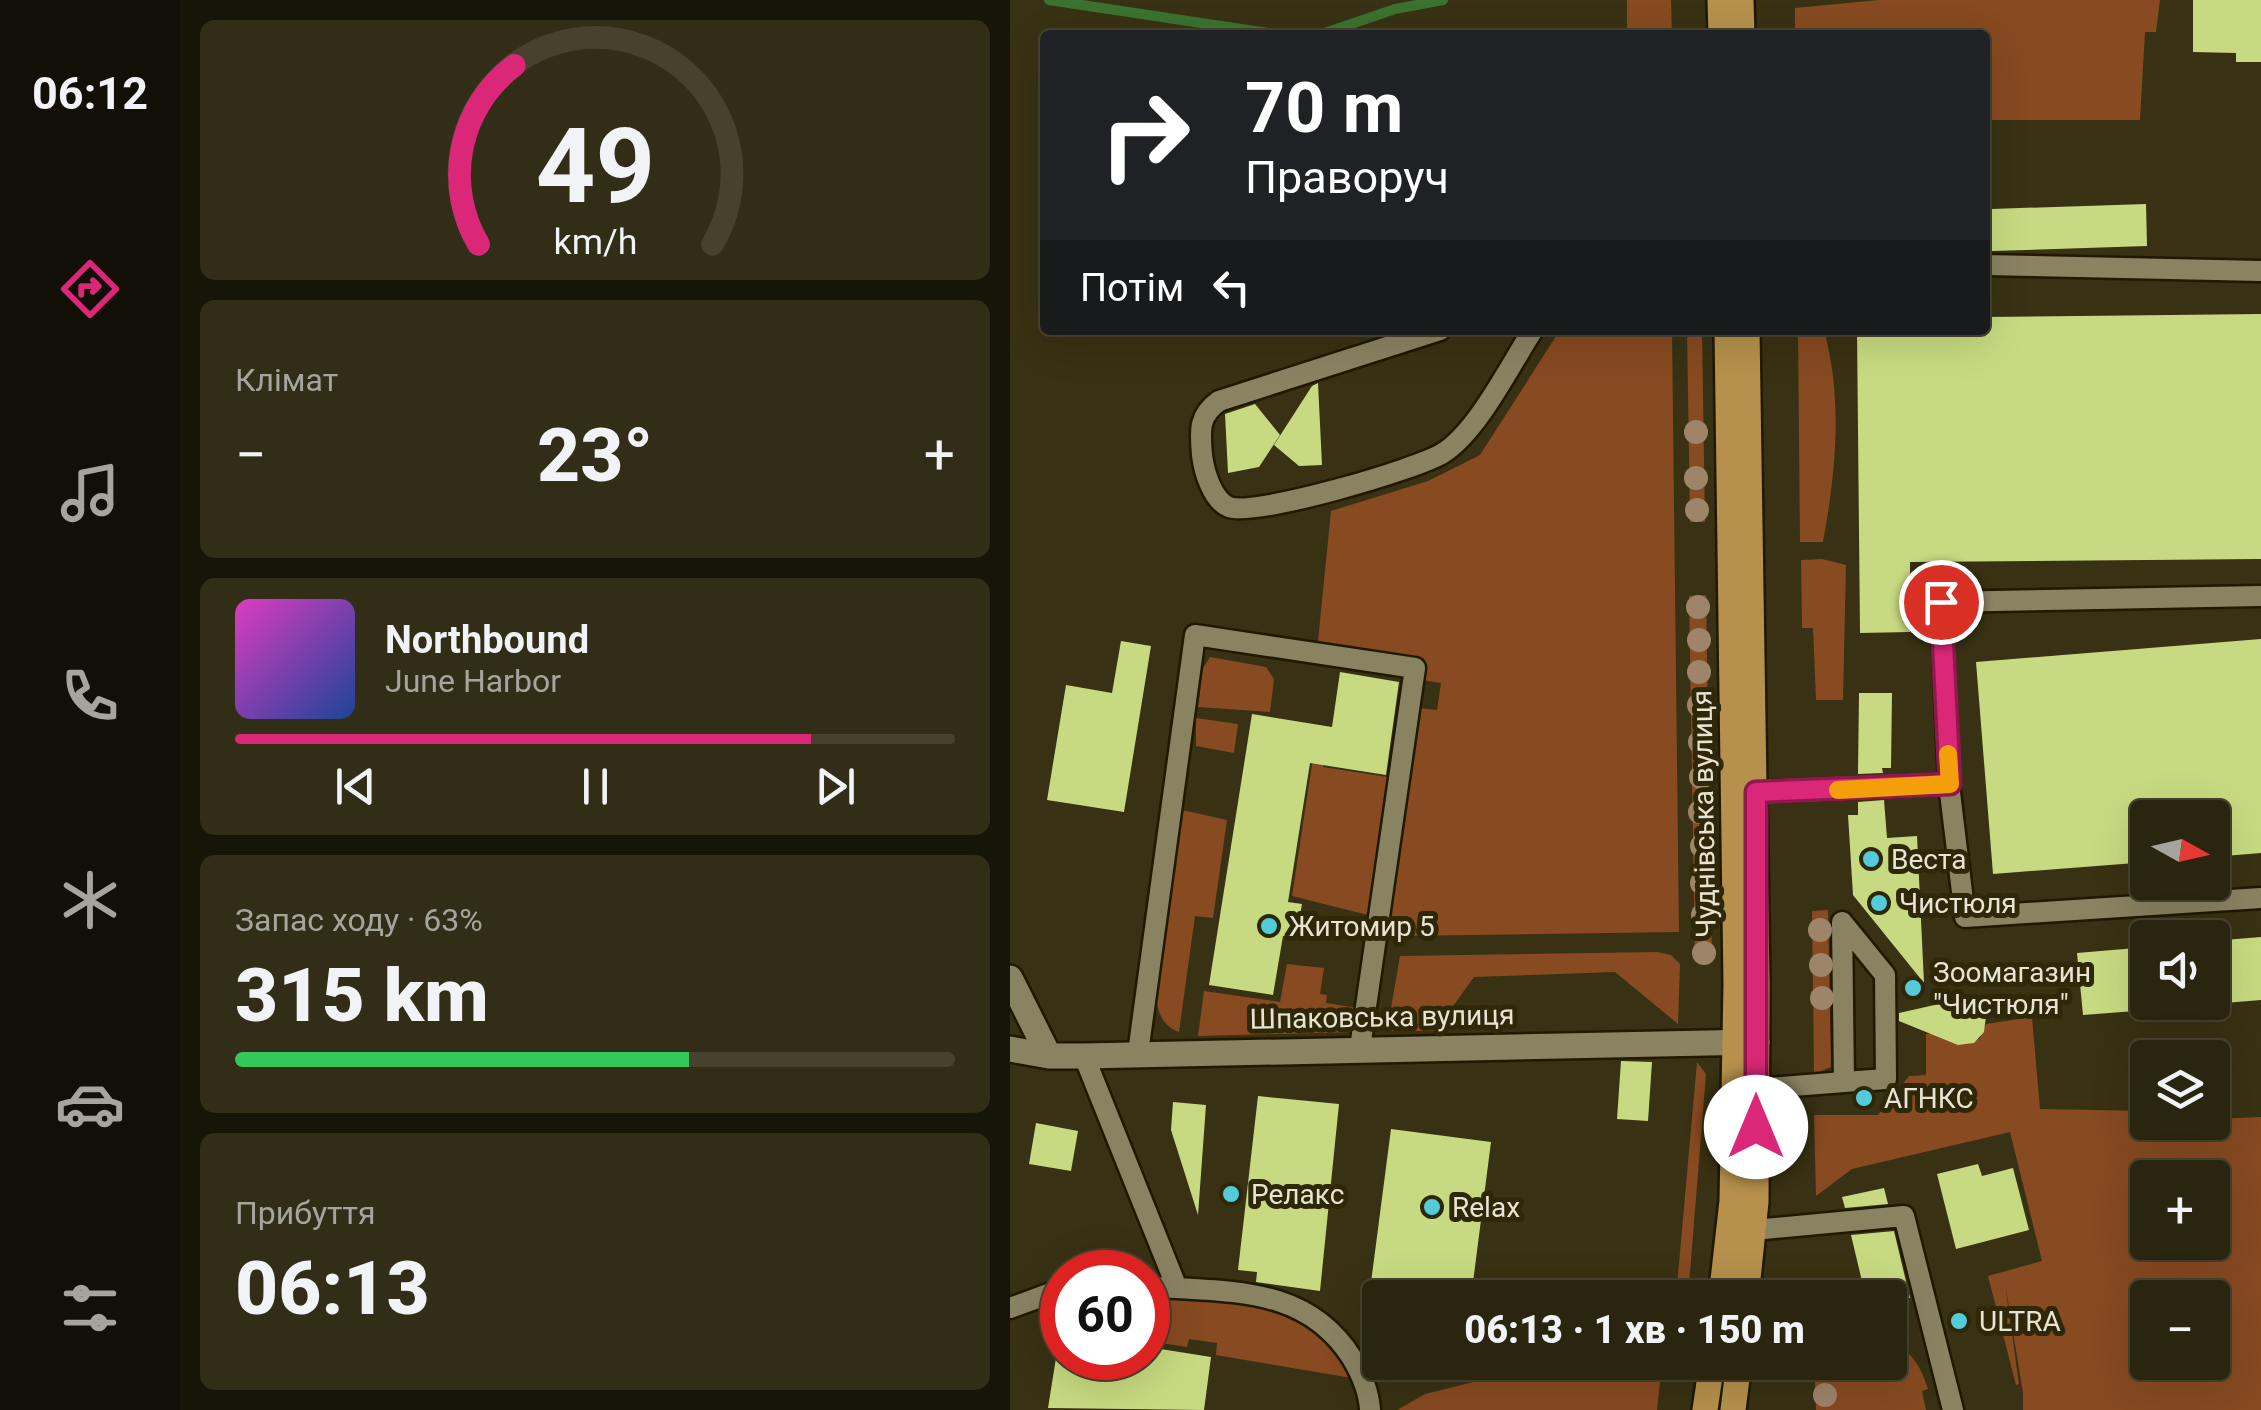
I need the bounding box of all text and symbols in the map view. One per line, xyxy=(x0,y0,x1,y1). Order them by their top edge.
text: 06:12 xyxy=(32,67,148,120)
text: 70 m xyxy=(1245,67,1403,149)
icon: right xyxy=(1080,70,1210,200)
text: 49 xyxy=(535,106,655,227)
text: Праворуч xyxy=(1245,151,1449,204)
text: km/h xyxy=(553,221,637,263)
icon: directions xyxy=(55,254,125,324)
icon: left xyxy=(1204,260,1259,315)
text: Потім xyxy=(1080,266,1184,310)
text: Клімат xyxy=(235,361,338,399)
text: 23° xyxy=(537,411,653,499)
text: − xyxy=(235,423,266,487)
text: + xyxy=(924,423,955,487)
icon: music xyxy=(55,458,125,528)
pin xyxy=(1899,560,1984,645)
icon: arrive xyxy=(1914,575,1969,630)
text: Northbound xyxy=(385,618,589,662)
icon: phone xyxy=(55,661,125,731)
text: June Harbor xyxy=(385,662,561,700)
street label: Чуднівська вулиця xyxy=(1685,690,1723,938)
icon: previous xyxy=(328,759,383,814)
icon: pause xyxy=(568,759,623,814)
icon: next xyxy=(808,759,863,814)
north arrow xyxy=(2130,800,2230,900)
map controls xyxy=(2130,800,2230,1380)
place label: Веста xyxy=(1891,843,1966,876)
marker: Веста xyxy=(1860,848,1882,870)
icon: climate xyxy=(55,865,125,935)
place label: Чистюля xyxy=(1899,887,2017,920)
marker: Чистюля xyxy=(1868,892,1890,914)
text: Запас ходу · 63% xyxy=(235,901,483,939)
place label: Житомир 5 xyxy=(1289,910,1435,943)
marker: Житомир 5 xyxy=(1258,915,1280,937)
button: sound xyxy=(2130,920,2230,1020)
text: 315 km xyxy=(235,951,489,1039)
place label: Зоомагазин "Чистюля" xyxy=(1933,956,2091,1021)
marker: Зоомагазин "Чистюля" xyxy=(1902,977,1924,999)
street label: Шпаковська вулиця xyxy=(1249,998,1515,1036)
button: layers xyxy=(2130,1040,2230,1140)
icon: car xyxy=(55,1069,125,1139)
position arrow xyxy=(1704,1075,1808,1179)
place label: АГНКС xyxy=(1884,1082,1974,1115)
marker: АГНКС xyxy=(1853,1087,1875,1109)
button: + xyxy=(2130,1160,2230,1260)
place label: Релакс xyxy=(1251,1178,1344,1211)
marker: Релакс xyxy=(1220,1183,1242,1205)
place label: Relax xyxy=(1452,1191,1520,1224)
text: Прибуття xyxy=(235,1194,375,1232)
marker: Relax xyxy=(1421,1196,1443,1218)
text: 06:13 xyxy=(235,1244,430,1332)
speed limit sign: 60 xyxy=(1040,1250,1170,1380)
icon: filters xyxy=(55,1273,125,1343)
button: − xyxy=(2130,1280,2230,1380)
place label: ULTRA xyxy=(1979,1305,2061,1338)
text: 06:13 · 1 хв · 150 m xyxy=(1464,1308,1805,1352)
marker: ULTRA xyxy=(1948,1310,1970,1332)

